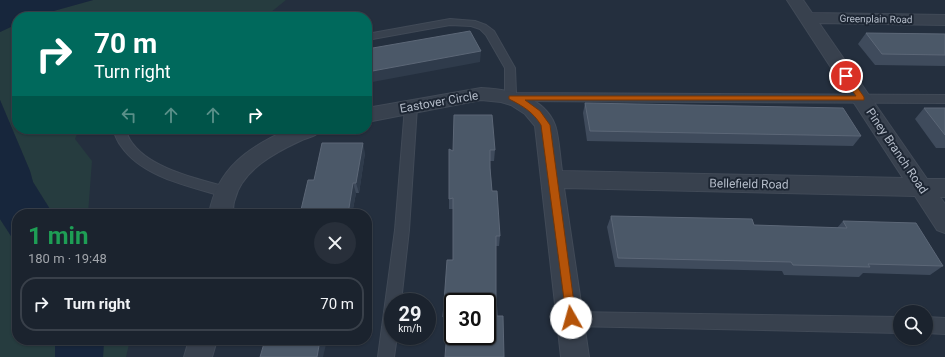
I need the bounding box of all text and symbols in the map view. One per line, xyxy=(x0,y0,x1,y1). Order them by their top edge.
street label: Greenplain Road xyxy=(839,13,913,25)
text: 70 m xyxy=(94,27,157,60)
icon: right xyxy=(28,28,80,80)
pin xyxy=(829,59,863,93)
text: Turn right xyxy=(94,61,171,82)
icon: arrive xyxy=(835,65,857,87)
street label: Eastover Circle xyxy=(399,88,479,116)
icon: left xyxy=(118,104,140,126)
icon: ahead xyxy=(160,104,182,126)
icon: ahead xyxy=(202,104,224,126)
icon: right xyxy=(244,104,266,126)
street label: Piney Branch Road xyxy=(863,106,931,196)
street label: Bellefield Road xyxy=(709,176,789,192)
text: 1 min xyxy=(28,222,88,250)
button: close xyxy=(314,222,356,264)
text: 180 m · 19:48 xyxy=(28,251,107,266)
icon: right xyxy=(30,293,52,315)
speed limit sign: 30 xyxy=(444,293,496,345)
text: Turn right xyxy=(64,295,130,313)
text: 70 m xyxy=(320,295,354,313)
position arrow xyxy=(550,297,592,339)
text: 29 xyxy=(399,302,421,326)
map controls xyxy=(893,305,933,345)
button: search xyxy=(893,305,933,345)
text: km/h xyxy=(398,323,422,334)

